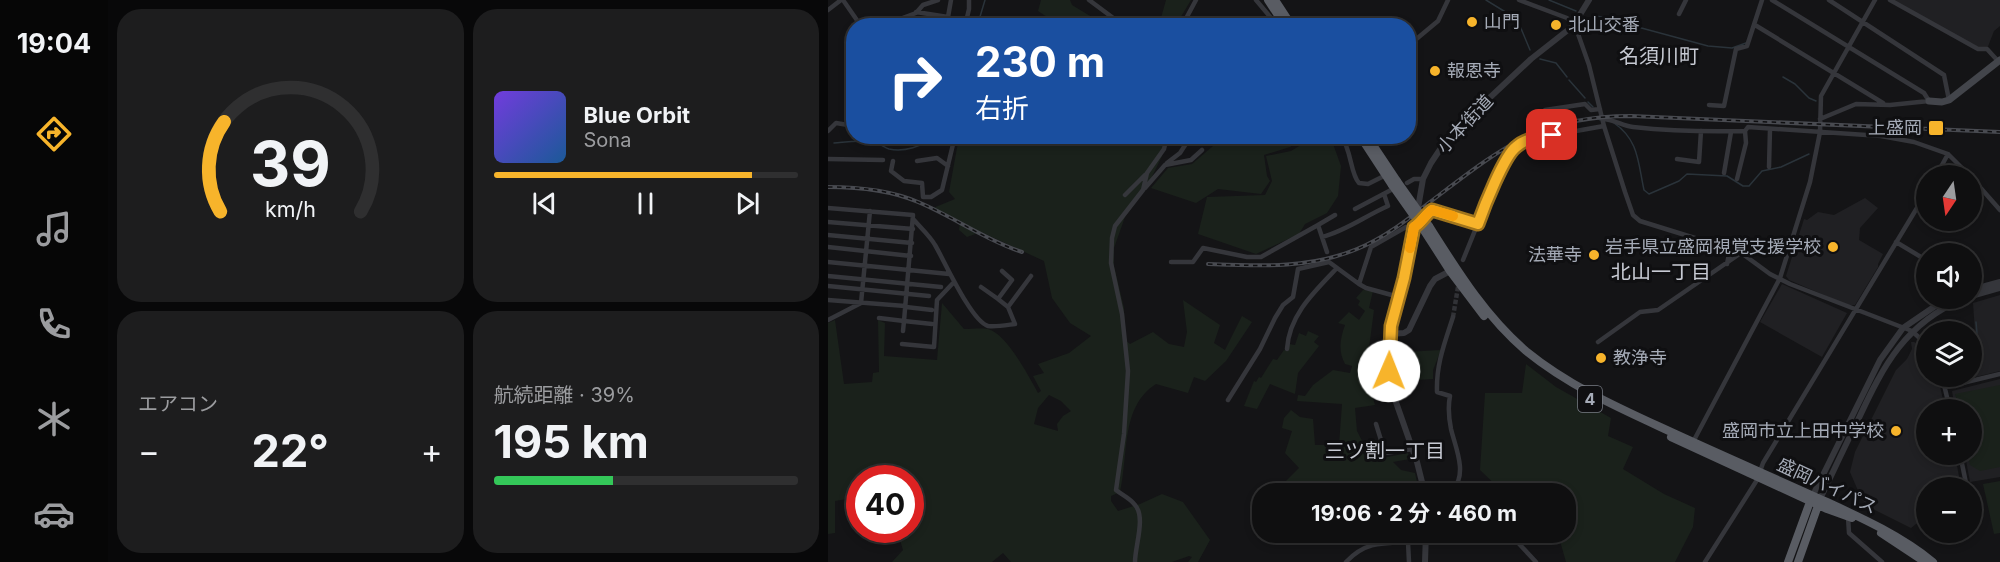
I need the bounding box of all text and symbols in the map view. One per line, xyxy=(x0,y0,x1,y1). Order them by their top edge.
place label: 山門 xyxy=(1484,11,1520,32)
place label: 北山交番 xyxy=(1568,14,1640,35)
marker: 山門 xyxy=(1465,15,1479,29)
marker: 北山交番 xyxy=(1549,18,1563,32)
text: 19:04 xyxy=(17,27,91,60)
text: 230 m xyxy=(975,36,1105,87)
icon: right xyxy=(876,42,954,120)
district label: 名須川町 xyxy=(1619,44,1699,68)
place label: 報恩寺 xyxy=(1447,60,1501,81)
marker: 報恩寺 xyxy=(1428,64,1442,78)
street label: 小本街道 xyxy=(1432,90,1497,157)
text: 右折 xyxy=(975,92,1029,125)
text: Blue Orbit xyxy=(584,102,690,128)
pin xyxy=(1526,109,1577,160)
icon: directions xyxy=(33,113,75,155)
place label: 上盛岡 xyxy=(1868,117,1922,138)
icon: arrive xyxy=(1535,118,1568,151)
marker: 上盛岡 xyxy=(1927,119,1945,137)
text: 39 xyxy=(250,127,331,202)
text: Sona xyxy=(584,128,631,152)
north arrow xyxy=(1916,165,1982,231)
map controls xyxy=(1916,165,1982,543)
icon: previous xyxy=(528,187,561,220)
icon: pause xyxy=(629,187,662,220)
icon: next xyxy=(731,187,764,220)
text: km/h xyxy=(265,197,316,223)
icon: music xyxy=(33,208,75,250)
place label: 岩手県立盛岡視覚支援学校 xyxy=(1605,236,1821,257)
marker: 岩手県立盛岡視覚支援学校 xyxy=(1826,240,1840,254)
button: sound xyxy=(1916,243,1982,309)
place label: 法華寺 xyxy=(1528,244,1582,265)
marker: 法華寺 xyxy=(1587,248,1601,262)
district label: 北山一丁目 xyxy=(1611,260,1711,284)
icon: phone xyxy=(33,303,75,345)
button: layers xyxy=(1916,321,1982,387)
position arrow xyxy=(1357,339,1421,403)
place label: 教浄寺 xyxy=(1613,347,1667,368)
marker: 教浄寺 xyxy=(1594,351,1608,365)
text: 航続距離 · 39% xyxy=(494,383,635,407)
road number: 4 xyxy=(1578,386,1602,412)
text: エアコン xyxy=(138,392,218,416)
icon: climate xyxy=(33,398,75,440)
button: + xyxy=(1916,399,1982,465)
text: 195 km xyxy=(494,414,649,469)
place label: 盛岡市立上田中学校 xyxy=(1722,420,1884,441)
text: 22° xyxy=(252,423,329,478)
marker: 盛岡市立上田中学校 xyxy=(1889,424,1903,438)
text: − xyxy=(138,431,160,471)
text: + xyxy=(421,431,443,471)
district label: 三ツ割一丁目 xyxy=(1325,439,1445,463)
street label: 盛岡バイパス xyxy=(1774,453,1880,518)
speed limit sign: 40 xyxy=(846,465,924,543)
button: − xyxy=(1916,477,1982,543)
icon: car xyxy=(33,493,75,535)
text: 19:06 · 2 分 · 460 m xyxy=(1311,500,1517,526)

